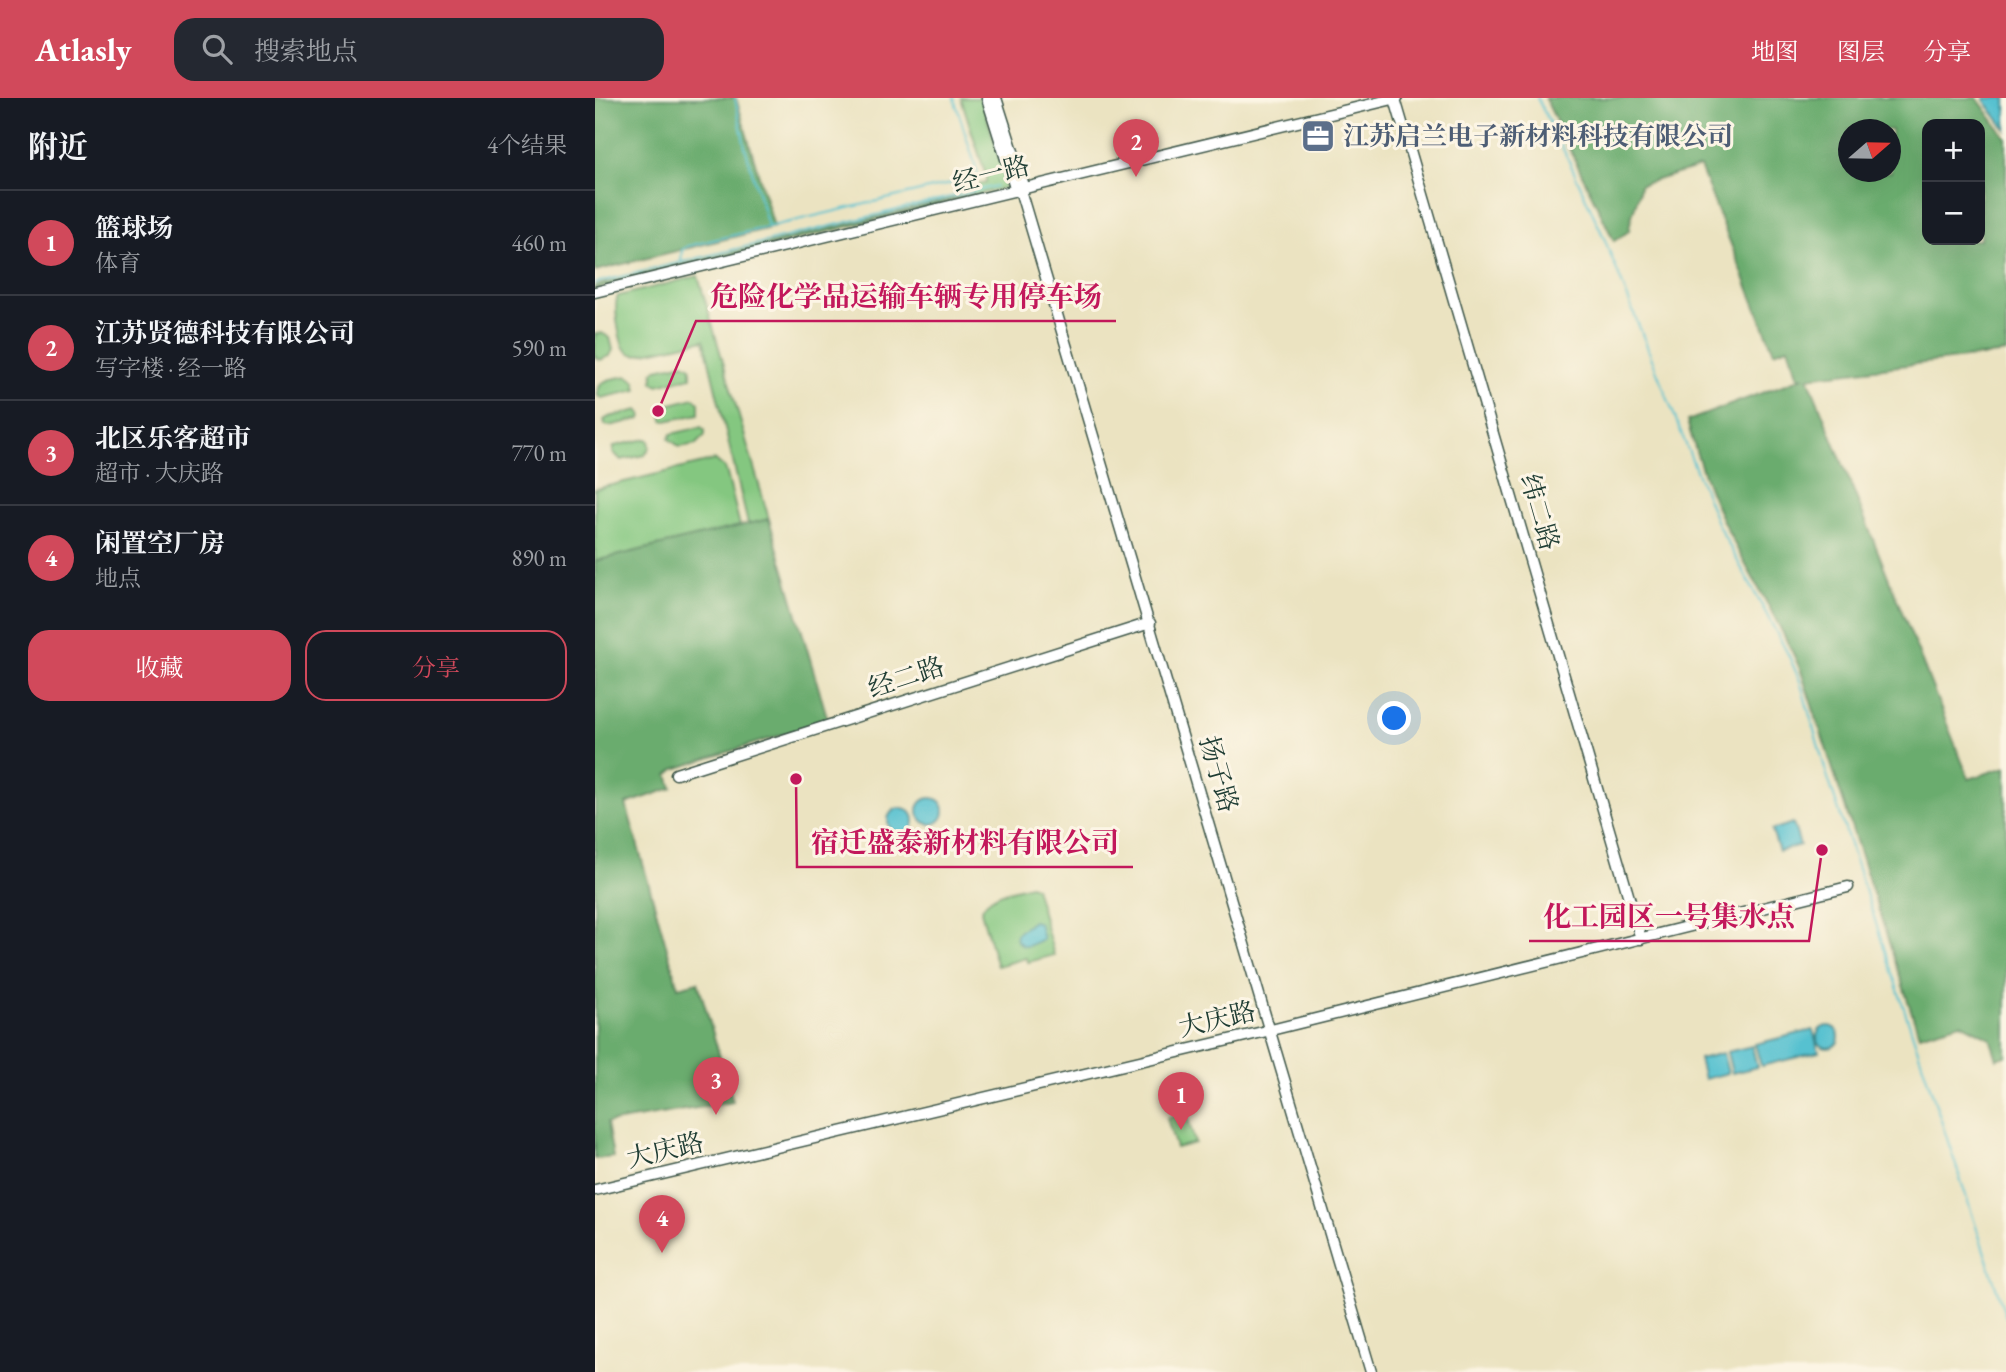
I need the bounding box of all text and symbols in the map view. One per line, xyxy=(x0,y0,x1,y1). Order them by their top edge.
search box xyxy=(174,18,664,81)
text: Atlasly xyxy=(35,28,132,71)
icon: search xyxy=(198,30,236,68)
text: 搜索地点 xyxy=(254,34,358,68)
text: 地图 xyxy=(1751,36,1799,67)
text: 图层 xyxy=(1837,36,1885,67)
text: 分享 xyxy=(1923,36,1971,67)
office icon: 江苏启兰电子新材料科技有限公司 xyxy=(1299,117,1337,155)
pin: 2 xyxy=(1113,119,1159,177)
place label: 江苏启兰电子新材料科技有限公司 xyxy=(1343,119,1733,153)
north arrow xyxy=(1838,119,1901,182)
map controls xyxy=(1922,119,1985,245)
button: + xyxy=(1922,119,1985,182)
text: 附近 xyxy=(28,127,88,166)
text: 4个结果 xyxy=(487,130,567,160)
street label: 经一路 xyxy=(949,148,1033,200)
button: − xyxy=(1922,182,1985,245)
text: 篮球场 xyxy=(95,211,173,245)
text: 1 xyxy=(45,228,57,258)
text: 460 m xyxy=(511,228,567,258)
text: 体育 xyxy=(95,248,141,278)
callout: 危险化学品运输车辆专用停车场 xyxy=(696,272,1116,321)
text: 危险化学品运输车辆专用停车场 xyxy=(710,278,1102,314)
text: 江苏贤德科技有限公司 xyxy=(95,316,355,350)
text: 2 xyxy=(45,333,57,363)
text: 590 m xyxy=(511,333,567,363)
text: 写字楼 · 经一路 xyxy=(95,353,247,383)
text: 北区乐客超市 xyxy=(95,421,251,455)
text: 3 xyxy=(45,438,57,468)
text: 770 m xyxy=(511,438,567,468)
text: 超市 · 大庆路 xyxy=(95,458,224,488)
street label: 纬二路 xyxy=(1513,470,1567,554)
text: 闲置空厂房 xyxy=(95,526,225,560)
text: 4 xyxy=(45,543,57,573)
text: 890 m xyxy=(511,543,567,573)
text: 地点 xyxy=(95,563,141,593)
button: 收藏 xyxy=(28,630,291,701)
button: 分享 xyxy=(305,630,567,701)
street label: 经二路 xyxy=(864,649,948,705)
your location xyxy=(1377,701,1411,735)
street label: 扬子路 xyxy=(1192,732,1246,816)
callout: 宿迁盛泰新材料有限公司 xyxy=(797,818,1133,867)
text: 宿迁盛泰新材料有限公司 xyxy=(811,824,1119,860)
callout: 化工园区一号集水点 xyxy=(1529,892,1809,941)
text: 化工园区一号集水点 xyxy=(1543,898,1795,934)
street label: 大庆路 xyxy=(1175,994,1259,1044)
pin: 3 xyxy=(693,1057,739,1115)
pin: 1 xyxy=(1158,1072,1204,1130)
street label: 大庆路 xyxy=(623,1125,707,1175)
pin: 4 xyxy=(639,1195,685,1253)

